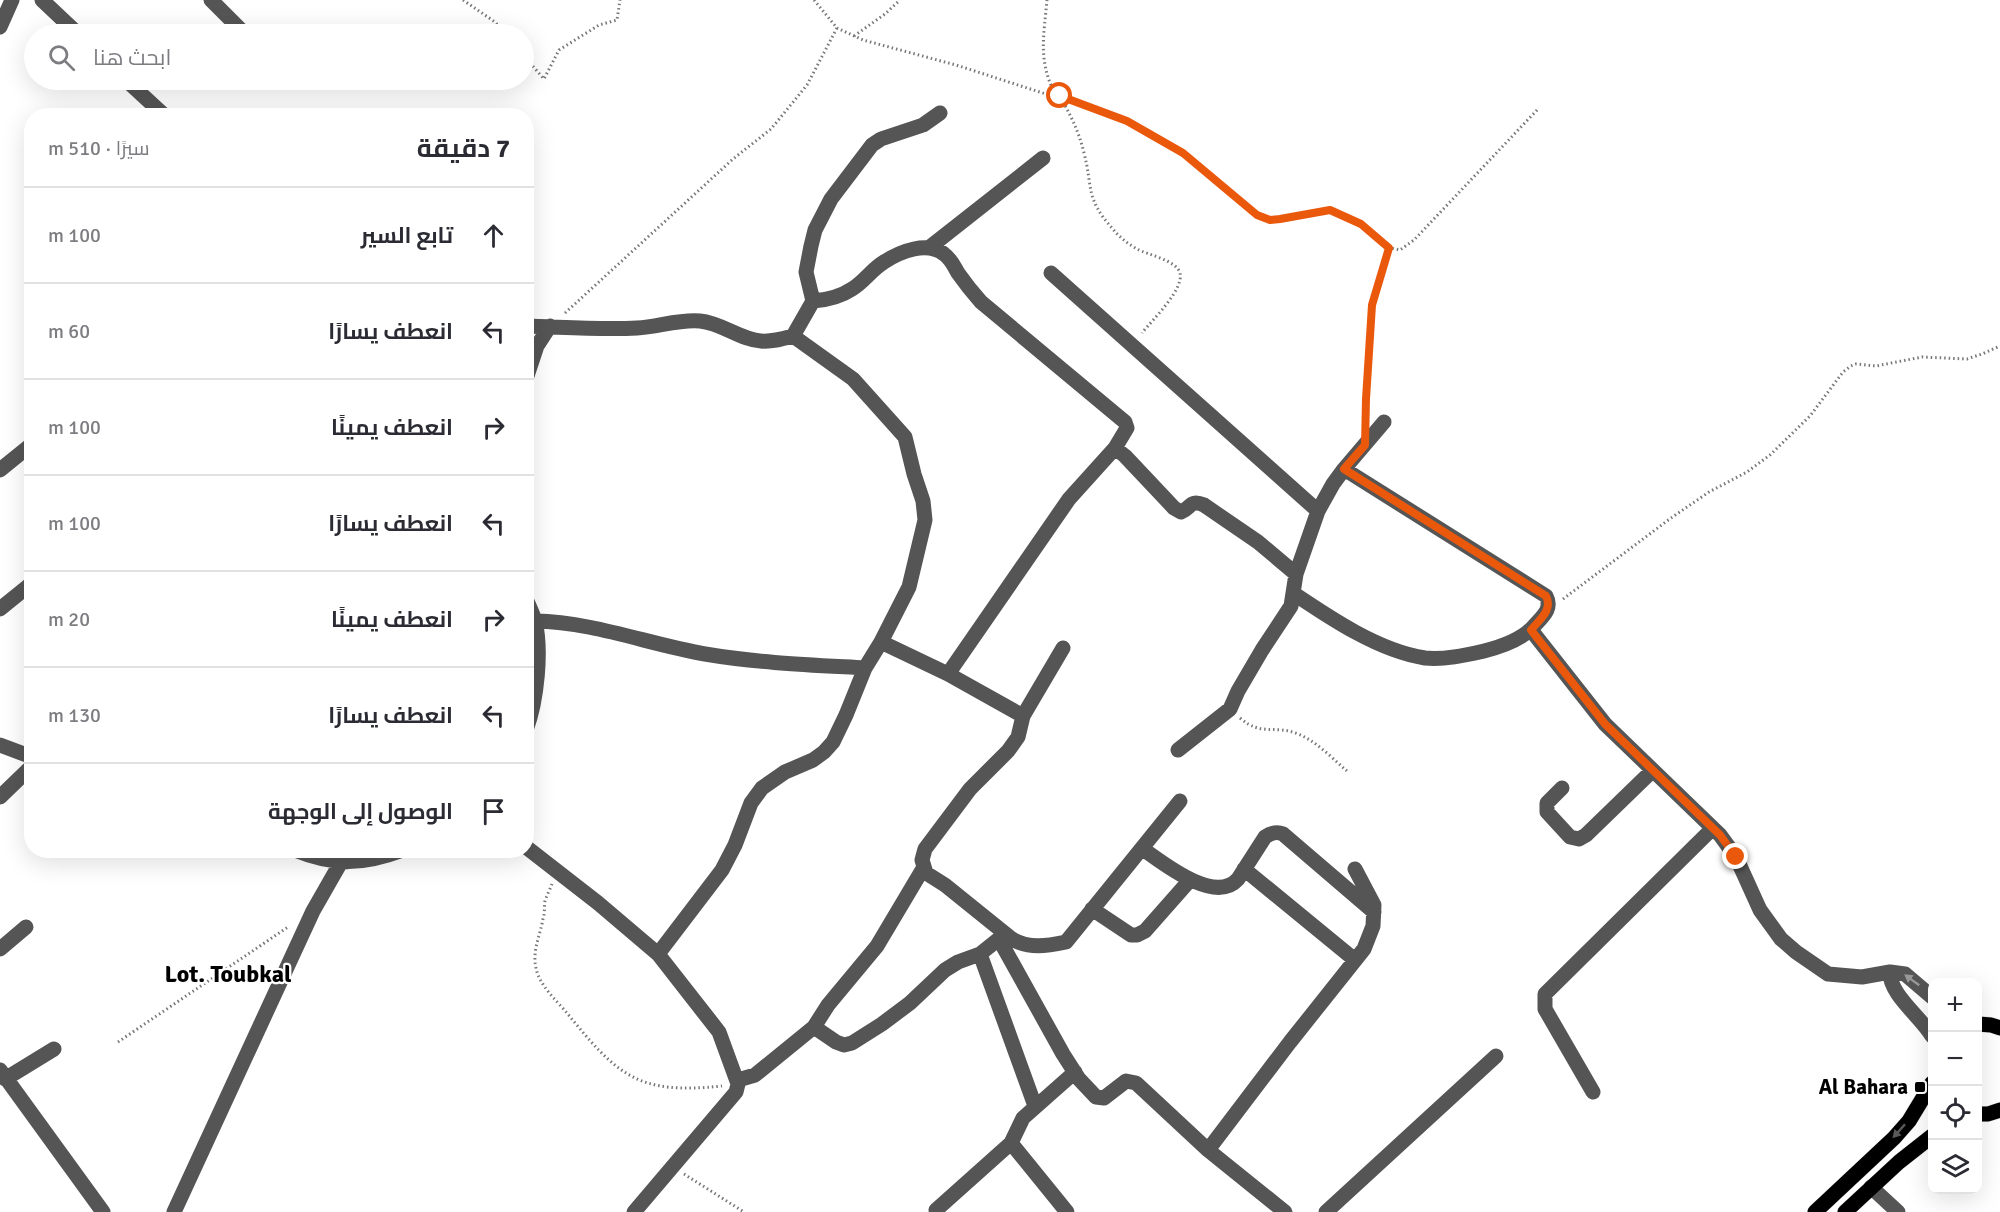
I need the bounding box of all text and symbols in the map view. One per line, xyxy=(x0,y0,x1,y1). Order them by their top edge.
search box xyxy=(24,24,534,90)
icon: search xyxy=(45,41,78,74)
text: ابحث هنا xyxy=(93,44,171,71)
route start xyxy=(1046,82,1072,108)
text: 7 دقيقة xyxy=(417,133,510,165)
text: سيرًا · 510 m xyxy=(48,136,149,161)
icon: ahead xyxy=(477,219,510,252)
text: تابع السير xyxy=(361,222,453,249)
text: 100 m xyxy=(48,223,101,248)
icon: left xyxy=(477,315,510,348)
text: انعطف يسارًا xyxy=(328,318,453,345)
text: 60 m xyxy=(48,319,90,344)
icon: right xyxy=(477,411,510,444)
text: انعطف يمينًا xyxy=(331,414,453,441)
text: 100 m xyxy=(48,415,101,440)
icon: left xyxy=(477,507,510,540)
text: انعطف يسارًا xyxy=(328,510,453,537)
text: 100 m xyxy=(48,511,101,536)
icon: right xyxy=(477,603,510,636)
text: انعطف يمينًا xyxy=(331,606,453,633)
text: 20 m xyxy=(48,607,90,632)
icon: left xyxy=(477,699,510,732)
text: انعطف يسارًا xyxy=(328,702,453,729)
text: 130 m xyxy=(48,703,101,728)
icon: arrive xyxy=(477,795,510,828)
text: الوصول إلى الوجهة xyxy=(268,798,453,825)
route end xyxy=(1722,843,1748,869)
district label: Lot. Toubkal xyxy=(164,959,292,989)
one-way arrow xyxy=(1904,974,1919,986)
map controls xyxy=(1928,978,1982,1194)
button: + xyxy=(1928,978,1982,1032)
button: − xyxy=(1928,1032,1982,1086)
place label: Al Bahara xyxy=(1819,1074,1908,1100)
marker: Al Bahara xyxy=(1913,1080,1927,1094)
button: locate xyxy=(1928,1086,1982,1140)
one-way arrow xyxy=(1893,1124,1906,1139)
button: layers xyxy=(1928,1140,1982,1194)

